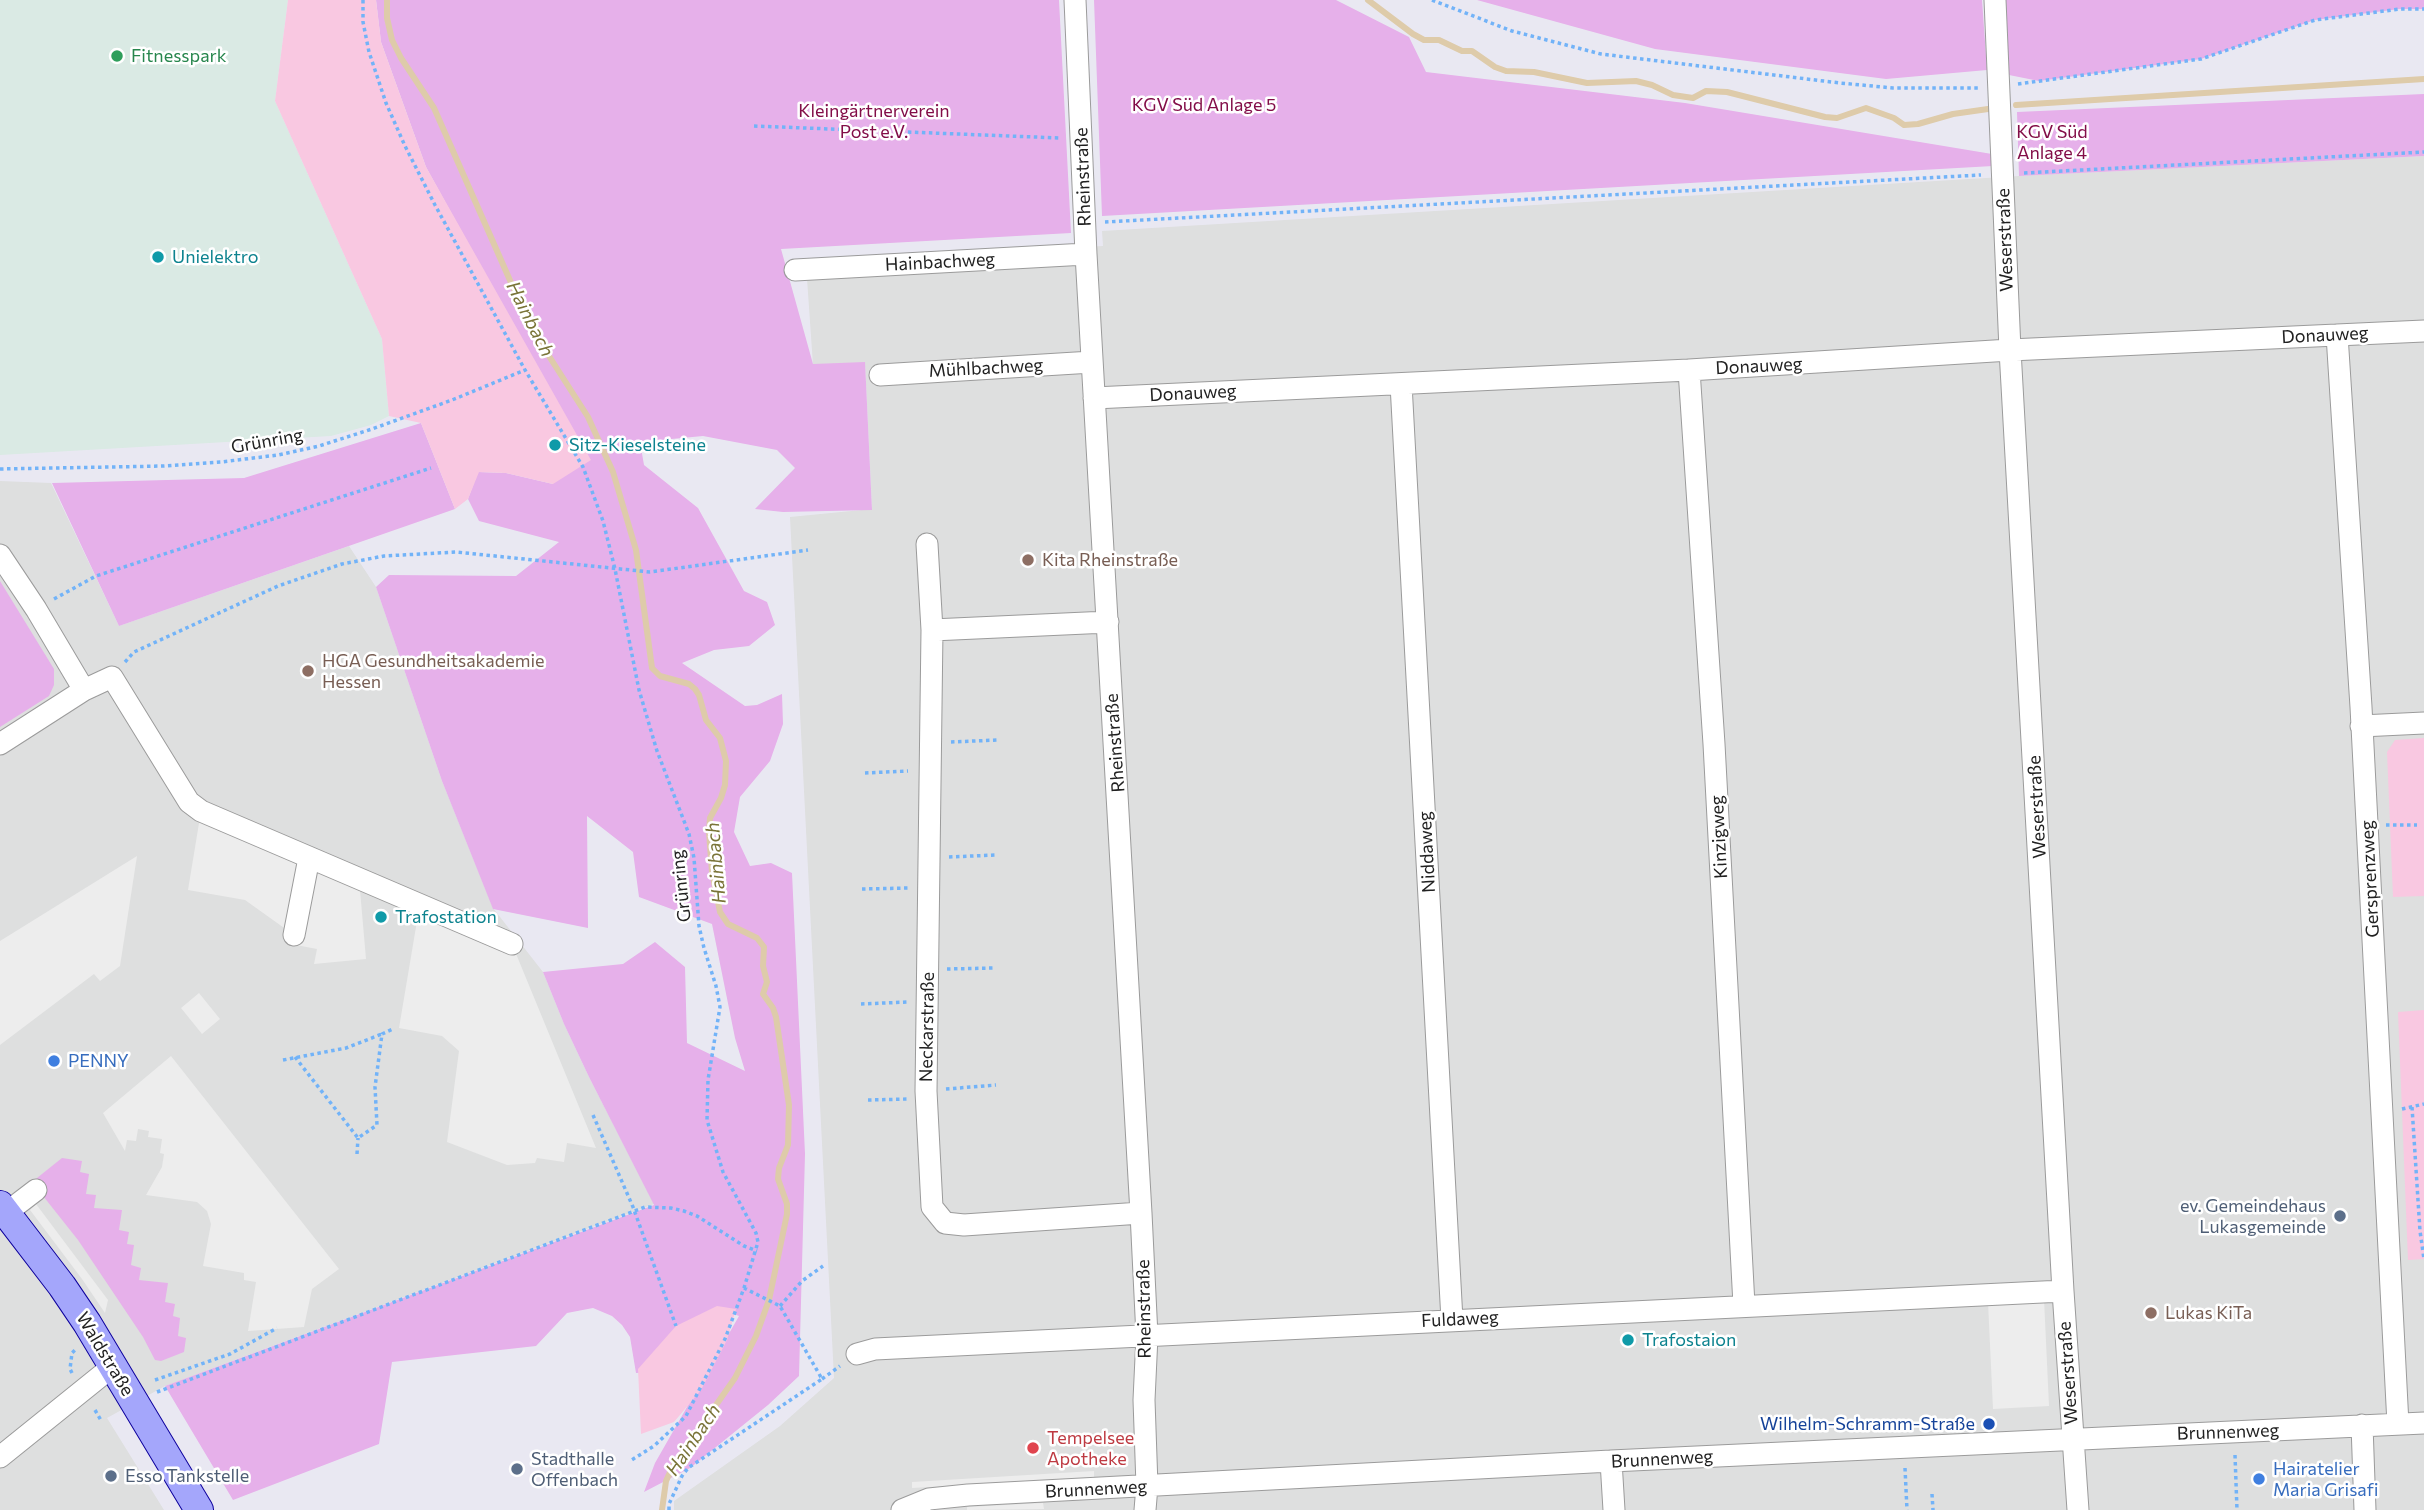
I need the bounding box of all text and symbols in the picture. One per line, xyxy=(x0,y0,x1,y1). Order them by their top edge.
place label: Fitnesspark xyxy=(131,45,227,67)
marker: Fitnesspark xyxy=(109,48,125,64)
park label: KGV Süd Anlage 5 xyxy=(1132,94,1276,116)
park label: Kleingärtnerverein Post e.V. xyxy=(798,100,950,142)
park label: KGV Süd Anlage 4 xyxy=(2016,121,2088,164)
street label: Rheinstraße xyxy=(1070,127,1096,227)
street label: Weserstraße xyxy=(1992,188,2018,292)
place label: Unielektro xyxy=(172,246,258,268)
street label: Hainbachweg xyxy=(884,248,996,276)
marker: Unielektro xyxy=(150,249,166,265)
water label: Hainbach xyxy=(501,278,559,360)
street label: Donauweg xyxy=(2281,322,2369,348)
street label: Donauweg xyxy=(1715,353,1803,379)
street label: Mühlbachweg xyxy=(928,354,1044,382)
street label: Donauweg xyxy=(1149,380,1237,406)
street label: Grünring xyxy=(229,424,305,458)
place label: Sitz-Kieselsteine xyxy=(569,434,706,456)
marker: Sitz-Kieselsteine xyxy=(547,437,563,453)
place label: Kita Rheinstraße xyxy=(1042,549,1178,571)
marker: Kita Rheinstraße xyxy=(1020,552,1036,568)
place label: HGA Gesundheitsakademie Hessen xyxy=(322,650,544,692)
marker: HGA Gesundheitsakademie Hessen xyxy=(300,663,316,679)
street label: Rheinstraße xyxy=(1101,693,1129,793)
street label: Weserstraße xyxy=(2024,755,2050,859)
street label: Kinzigweg xyxy=(1706,795,1732,879)
street label: Niddaweg xyxy=(1414,811,1440,893)
street label: Gersprenzweg xyxy=(2356,820,2384,938)
water label: Hainbach xyxy=(701,821,731,905)
street label: Grünring xyxy=(666,849,696,923)
place label: Trafostation xyxy=(395,906,497,928)
marker: Trafostation xyxy=(373,909,389,925)
street label: Neckarstraße xyxy=(915,972,939,1082)
place label: PENNY xyxy=(68,1050,129,1072)
marker: PENNY xyxy=(46,1053,62,1069)
place label: ev. Gemeindehaus Lukasgemeinde xyxy=(2180,1195,2326,1238)
marker: ev. Gemeindehaus Lukasgemeinde xyxy=(2332,1208,2348,1224)
street label: Rheinstraße xyxy=(1132,1259,1156,1359)
place label: Lukas KiTa xyxy=(2165,1302,2252,1324)
marker: Lukas KiTa xyxy=(2143,1305,2159,1321)
street label: Fuldaweg xyxy=(1421,1306,1499,1332)
street label: Waldstraße xyxy=(71,1308,139,1400)
street label: Weserstraße xyxy=(2054,1321,2082,1425)
place label: Trafostaion xyxy=(1642,1329,1736,1351)
marker: Trafostaion xyxy=(1620,1332,1636,1348)
water label: Hainbach xyxy=(661,1400,725,1480)
place label: Wilhelm-Schramm-Straße xyxy=(1760,1413,1975,1435)
marker: Wilhelm-Schramm-Straße xyxy=(1981,1416,1997,1432)
street label: Brunnenweg xyxy=(2176,1419,2280,1445)
place label: Tempelsee Apotheke xyxy=(1047,1427,1134,1470)
marker: Tempelsee Apotheke xyxy=(1025,1440,1041,1456)
street label: Brunnenweg xyxy=(1610,1446,1714,1472)
place label: Stadthalle Offenbach xyxy=(531,1448,618,1490)
place label: Hairatelier Maria Grisafi xyxy=(2273,1458,2378,1500)
marker: Stadthalle Offenbach xyxy=(509,1461,525,1477)
place label: Esso Tankstelle xyxy=(125,1465,249,1487)
marker: Esso Tankstelle xyxy=(103,1468,119,1484)
marker: Hairatelier Maria Grisafi xyxy=(2251,1471,2267,1487)
street label: Brunnenweg xyxy=(1044,1476,1148,1502)

